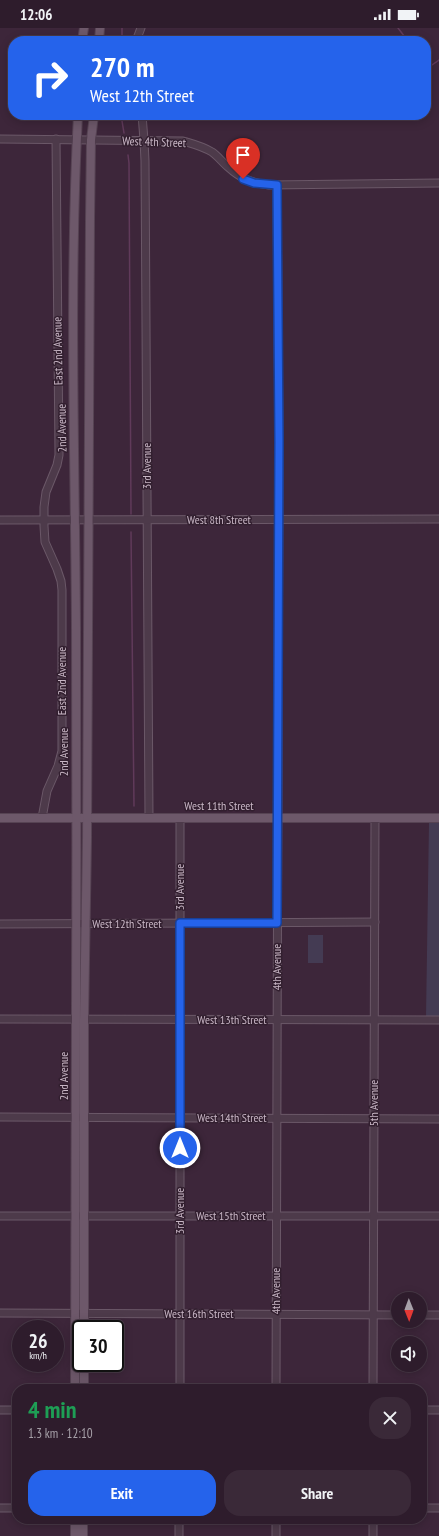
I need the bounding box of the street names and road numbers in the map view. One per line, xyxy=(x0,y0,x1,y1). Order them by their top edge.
street label: West 4th Street xyxy=(122,133,187,150)
street label: East 2nd Avenue xyxy=(49,317,66,385)
street label: 2nd Avenue xyxy=(54,404,69,452)
street label: 3rd Avenue xyxy=(139,443,154,489)
street label: West 8th Street xyxy=(187,512,252,527)
street label: East 2nd Avenue xyxy=(54,647,69,715)
street label: 2nd Avenue xyxy=(56,728,71,776)
street label: West 11th Street xyxy=(184,798,254,813)
street label: 3rd Avenue xyxy=(172,864,187,910)
street label: West 12th Street xyxy=(92,916,162,931)
street label: 4th Avenue xyxy=(269,944,284,990)
street label: West 13th Street xyxy=(197,1012,267,1027)
street label: 2nd Avenue xyxy=(56,1052,71,1100)
street label: 5th Avenue xyxy=(366,1080,381,1126)
street label: West 14th Street xyxy=(197,1110,267,1125)
street label: 3rd Avenue xyxy=(172,1188,187,1234)
street label: West 15th Street xyxy=(196,1208,266,1223)
street label: 4th Avenue xyxy=(268,1268,283,1314)
street label: West 16th Street xyxy=(164,1306,234,1321)

